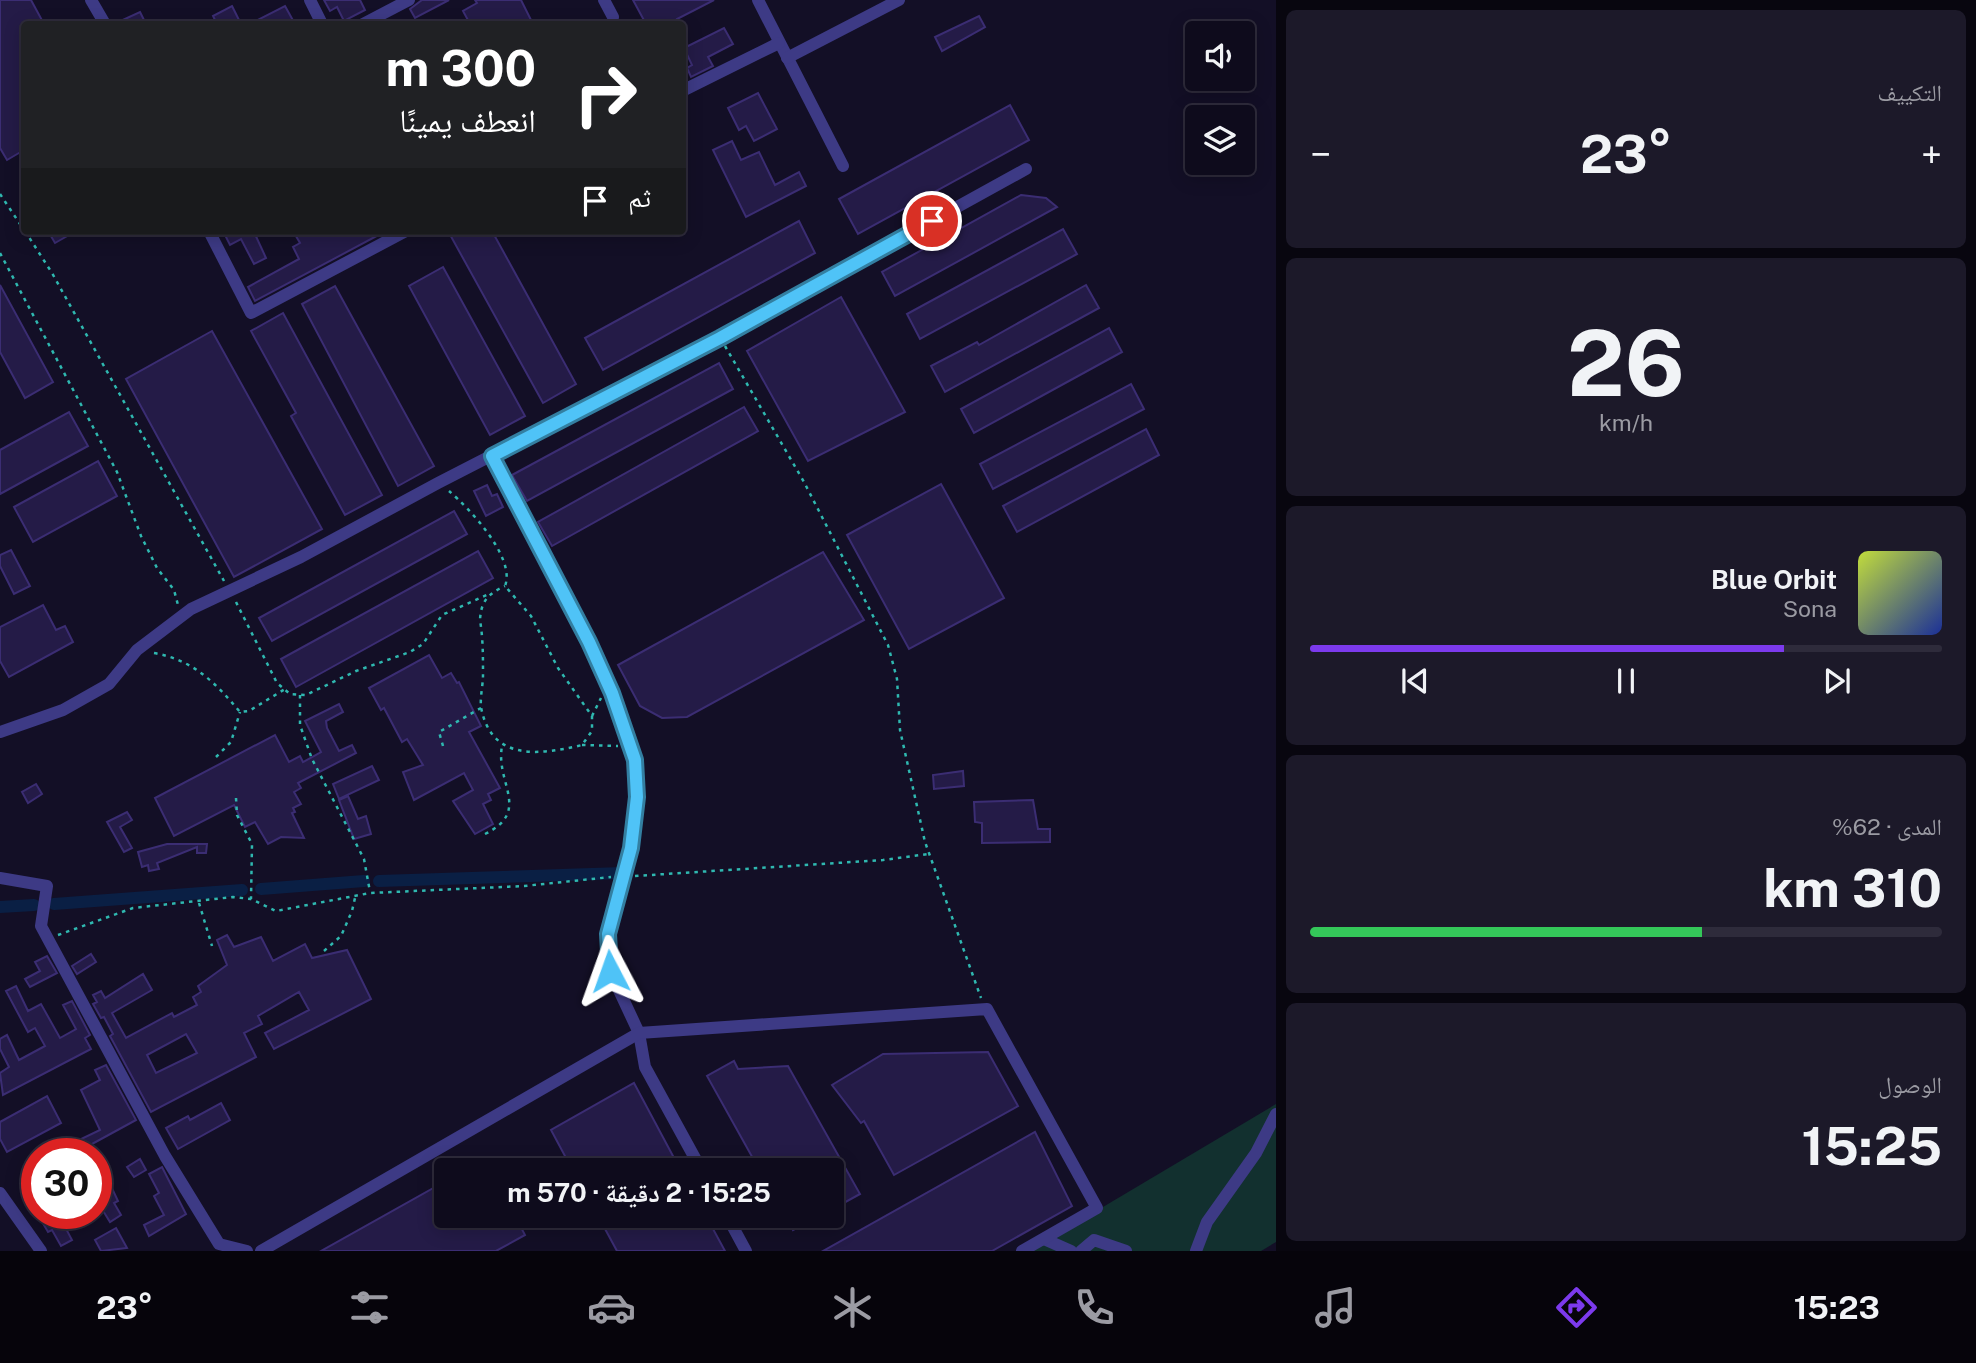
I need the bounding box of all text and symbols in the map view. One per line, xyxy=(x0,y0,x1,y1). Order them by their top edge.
map controls xyxy=(1185,21,1255,175)
button: sound xyxy=(1185,21,1255,91)
text: 300 m xyxy=(386,39,536,97)
icon: right xyxy=(560,49,651,140)
text: التكييف xyxy=(1877,79,1942,106)
text: انعطف يمينًا xyxy=(399,102,536,139)
button: layers xyxy=(1185,105,1255,175)
text: 23° xyxy=(1580,124,1672,185)
text: − xyxy=(1310,132,1331,177)
text: + xyxy=(1921,132,1942,177)
icon: arrive xyxy=(576,182,614,220)
text: ثم xyxy=(628,182,651,213)
pin xyxy=(902,191,962,251)
icon: arrive xyxy=(913,202,951,240)
text: 26 xyxy=(1567,310,1685,416)
text: km/h xyxy=(1599,409,1653,436)
text: Blue Orbit xyxy=(1711,564,1837,595)
text: Sona xyxy=(1783,595,1837,622)
icon: previous xyxy=(1396,662,1434,700)
icon: pause xyxy=(1607,662,1645,700)
icon: next xyxy=(1818,662,1856,700)
text: المدى · 62% xyxy=(1832,813,1942,840)
text: 310 km xyxy=(1763,858,1942,919)
position arrow xyxy=(573,934,647,1008)
text: الوصول xyxy=(1878,1071,1942,1098)
text: 15:25 xyxy=(1801,1116,1942,1177)
speed limit sign: 30 xyxy=(21,1138,112,1229)
text: 15:25 · 2 دقيقة · 570 m xyxy=(507,1177,771,1208)
icon: filters xyxy=(345,1283,394,1332)
icon: car xyxy=(587,1283,636,1332)
icon: climate xyxy=(828,1283,877,1332)
icon: phone xyxy=(1070,1283,1119,1332)
icon: music xyxy=(1311,1283,1360,1332)
icon: directions xyxy=(1552,1283,1601,1332)
text: 23° xyxy=(96,1289,153,1326)
text: 15:23 xyxy=(1794,1289,1880,1326)

